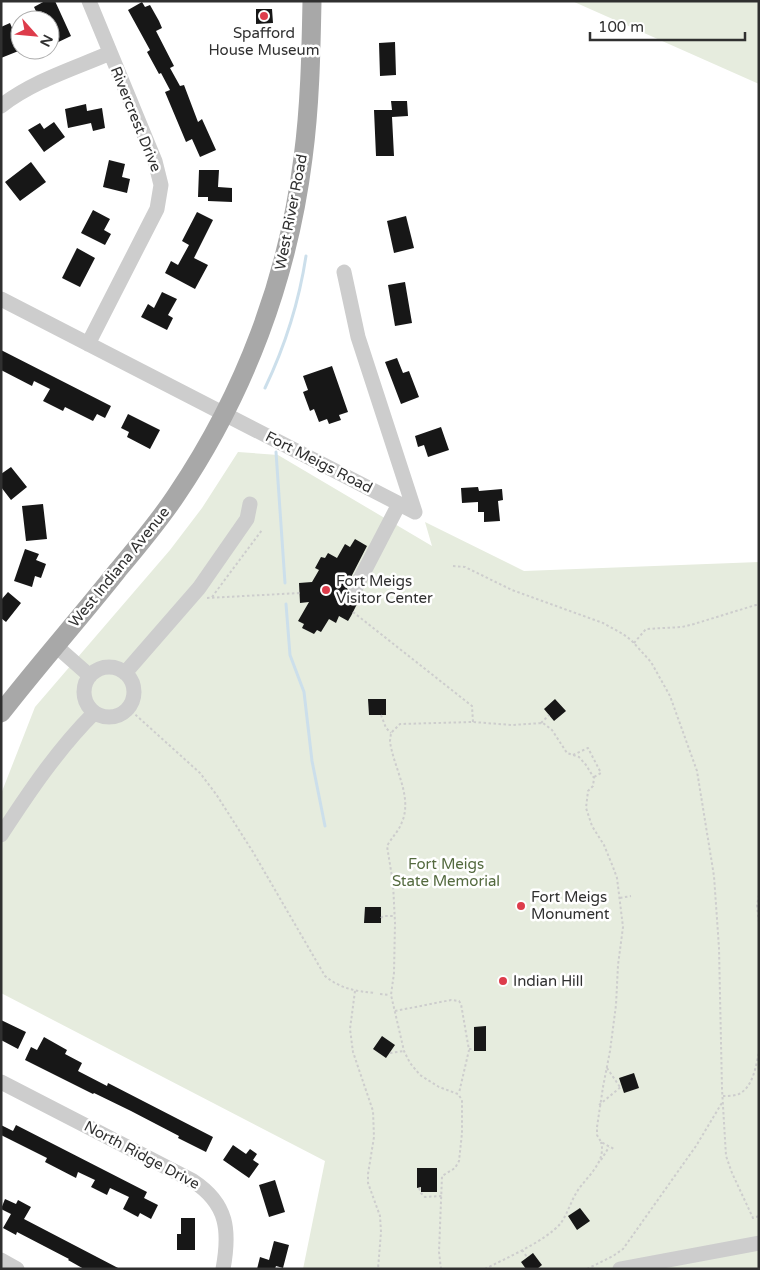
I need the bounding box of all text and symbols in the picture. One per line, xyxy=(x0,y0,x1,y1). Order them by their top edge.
north arrow xyxy=(10,10,60,60)
marker: Spafford House Museum xyxy=(258,10,270,22)
scale bar xyxy=(590,10,745,42)
text: 100 m xyxy=(598,18,644,36)
place label: Spafford House Museum xyxy=(209,24,320,59)
text: N xyxy=(36,32,56,50)
street label: Rivercrest Drive xyxy=(107,64,165,174)
street label: West River Road xyxy=(271,152,311,272)
street label: Fort Meigs Road xyxy=(262,427,376,497)
street label: West Indiana Avenue xyxy=(65,503,173,631)
place label: Fort Meigs Visitor Center xyxy=(336,572,433,607)
marker: Fort Meigs Visitor Center xyxy=(320,584,332,596)
park label: Fort Meigs State Memorial xyxy=(392,855,500,890)
place label: Fort Meigs Monument xyxy=(531,888,610,923)
marker: Fort Meigs Monument xyxy=(515,900,527,912)
place label: Indian Hill xyxy=(513,972,583,990)
marker: Indian Hill xyxy=(497,975,509,987)
street label: North Ridge Drive xyxy=(81,1117,203,1193)

